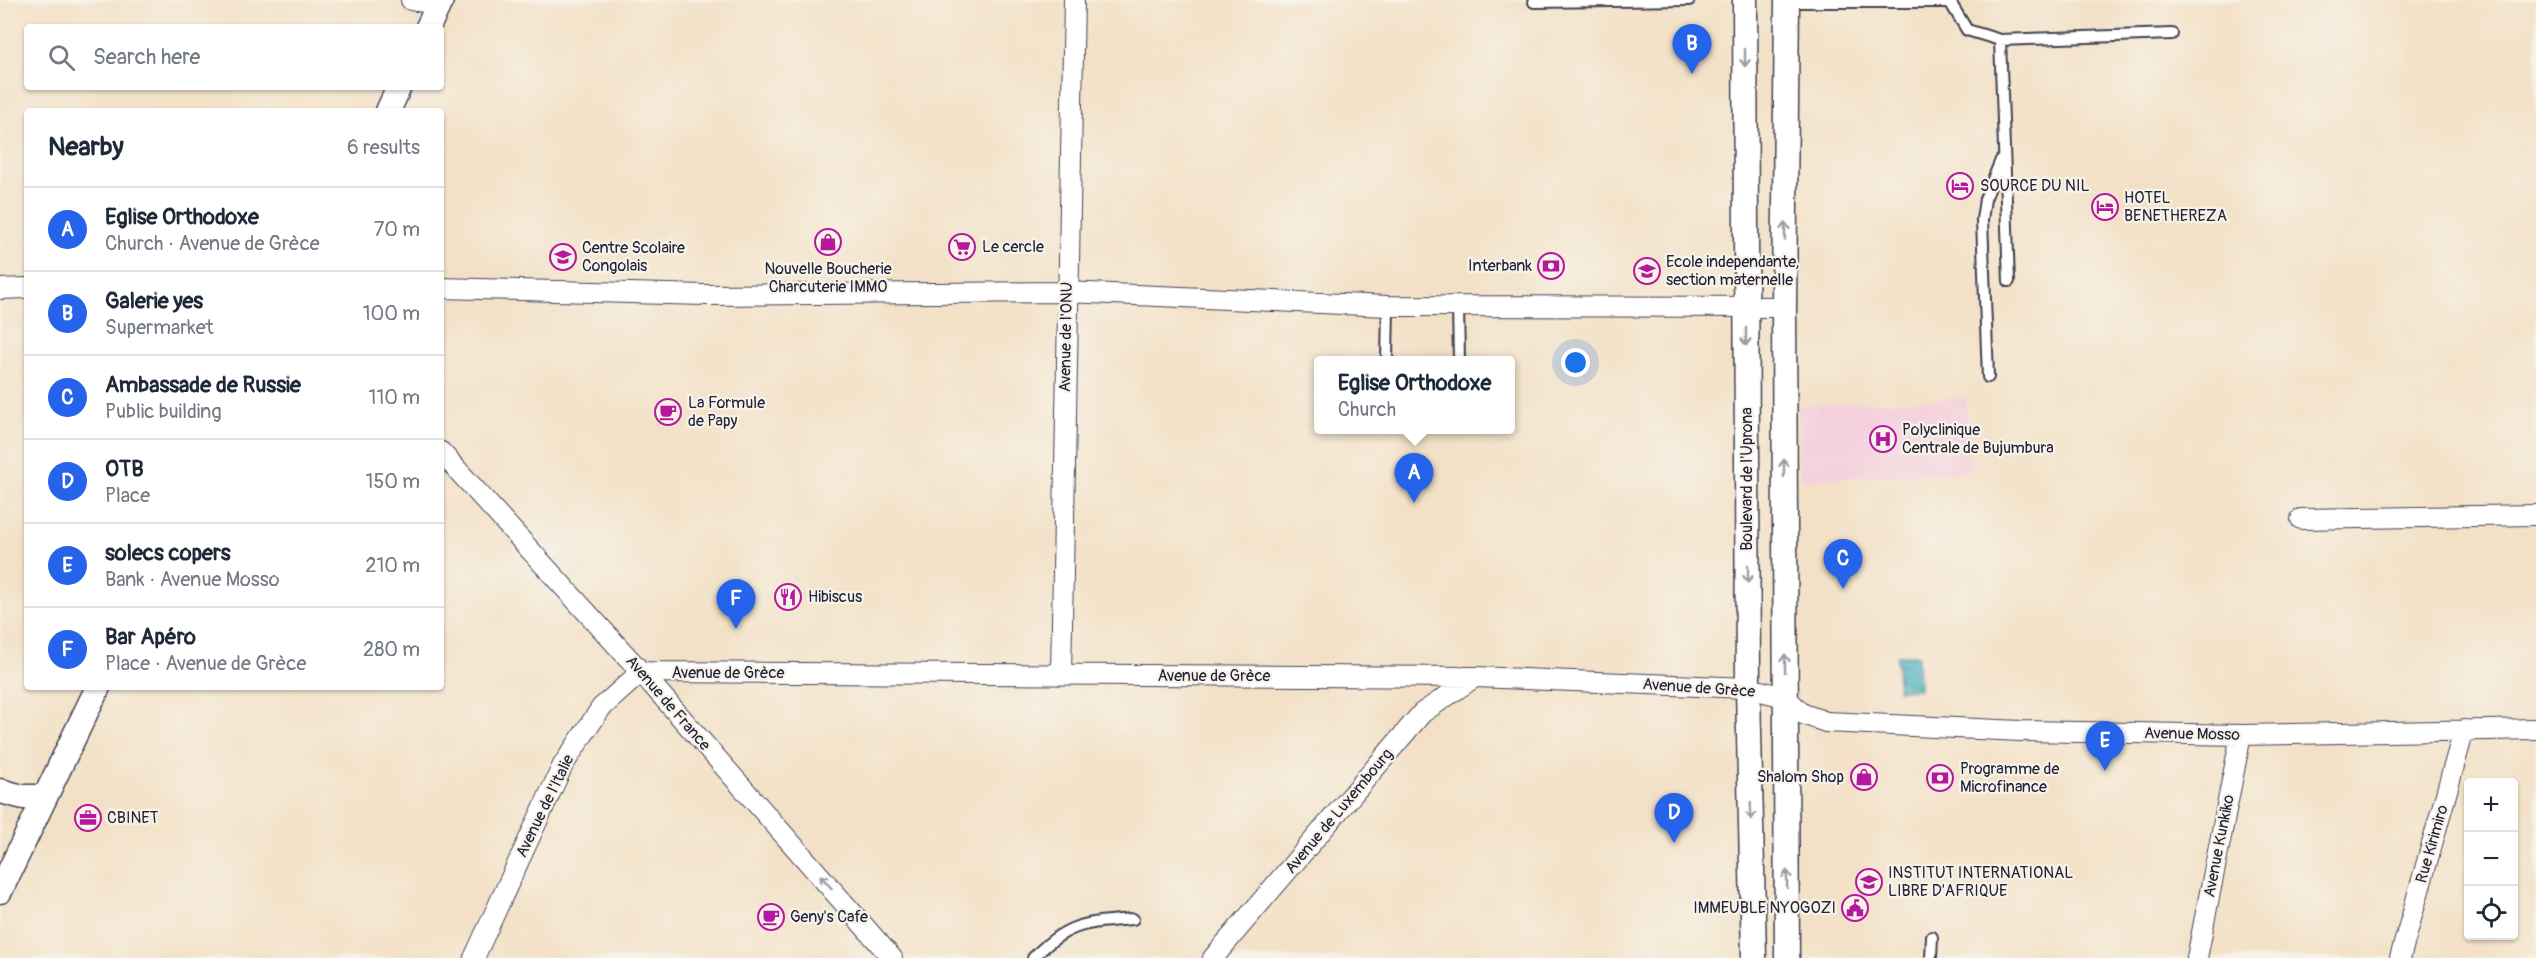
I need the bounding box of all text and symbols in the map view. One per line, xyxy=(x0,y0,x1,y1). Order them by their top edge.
search box xyxy=(24,24,444,90)
pin: B xyxy=(1672,25,1712,74)
icon: search xyxy=(45,41,78,74)
text: Search here xyxy=(93,43,200,71)
one-way arrow xyxy=(1739,48,1751,68)
text: Nearby xyxy=(48,131,124,163)
text: 6 results xyxy=(347,135,420,160)
hotel icon: SOURCE DU NIL xyxy=(1945,171,1975,201)
place label: SOURCE DU NIL xyxy=(1980,176,2089,196)
place label: HOTEL BENETHEREZA xyxy=(2124,188,2227,226)
hotel icon: HOTEL BENETHEREZA xyxy=(2090,192,2120,222)
text: Eglise Orthodoxe xyxy=(105,203,259,231)
text: A xyxy=(61,217,74,242)
text: 70 m xyxy=(374,217,420,242)
one-way arrow xyxy=(1779,221,1791,241)
shop icon: Nouvelle Boucherie Charcuterie IMMO xyxy=(813,227,843,257)
text: Church · Avenue de Grèce xyxy=(105,231,320,256)
supermarket icon: Le cercle xyxy=(947,232,977,262)
place label: Le cercle xyxy=(982,237,1044,257)
place label: Centre Scolaire Congolais xyxy=(582,238,685,276)
school or university icon: Centre Scolaire Congolais xyxy=(548,242,578,272)
bank icon: Interbank xyxy=(1536,251,1566,281)
place label: Ecole independante, section maternelle xyxy=(1666,252,1799,290)
place label: Interbank xyxy=(1468,256,1532,276)
school or university icon: Ecole independante, section maternelle xyxy=(1632,256,1662,286)
place label: Nouvelle Boucherie Charcuterie IMMO xyxy=(764,259,892,297)
street label: Avenue de l'ONU xyxy=(1055,282,1077,392)
text: Galerie yes xyxy=(105,287,203,315)
text: B xyxy=(62,301,73,326)
text: 100 m xyxy=(363,301,420,326)
text: Supermarket xyxy=(105,315,214,340)
one-way arrow xyxy=(1740,327,1752,347)
your location xyxy=(1561,348,1590,377)
popup xyxy=(1314,356,1515,434)
text: Eglise Orthodoxe xyxy=(1338,369,1491,397)
text: Ambassade de Russie xyxy=(105,371,301,399)
text: C xyxy=(61,385,74,410)
text: 110 m xyxy=(369,385,420,410)
place label: La Formule de Papy xyxy=(688,393,765,431)
cafe icon: La Formule de Papy xyxy=(653,397,683,427)
text: Church xyxy=(1338,397,1396,422)
text: Public building xyxy=(105,399,221,424)
street label: Boulevard de l'Uprona xyxy=(1737,407,1757,551)
place label: Polyclinique Centrale de Bujumbura xyxy=(1902,420,2054,458)
hospital icon: Polyclinique Centrale de Bujumbura xyxy=(1868,424,1898,454)
pin: A xyxy=(1394,454,1434,503)
text: OTB xyxy=(105,455,144,483)
one-way arrow xyxy=(1778,458,1790,478)
text: D xyxy=(61,469,74,494)
text: 150 m xyxy=(366,469,420,494)
text: Place xyxy=(105,483,150,508)
text: solecs copers xyxy=(105,539,231,567)
pin: C xyxy=(1824,540,1862,589)
text: E xyxy=(62,553,73,578)
text: 210 m xyxy=(365,553,420,578)
one-way arrow xyxy=(1742,564,1753,584)
text: Bank · Avenue Mosso xyxy=(105,567,279,592)
pin: F xyxy=(716,580,756,629)
restaurant icon: Hibiscus xyxy=(773,582,803,612)
place label: Hibiscus xyxy=(808,587,862,607)
text: Bar Apéro xyxy=(105,623,196,651)
text: F xyxy=(61,637,74,662)
text: 280 m xyxy=(363,637,420,662)
text: Place · Avenue de Grèce xyxy=(105,651,306,676)
street label: Avenue de France xyxy=(621,651,715,755)
one-way arrow xyxy=(1779,653,1791,673)
street label: Avenue de Grèce xyxy=(672,663,785,683)
street label: Avenue de Grèce xyxy=(1158,666,1271,686)
street label: Avenue de Grèce xyxy=(1642,674,1756,702)
pin: E xyxy=(2086,722,2124,771)
street label: Avenue Mosso xyxy=(2144,723,2240,745)
street label: Avenue de Luxembourg xyxy=(1281,744,1397,878)
street label: Avenue de l'Italie xyxy=(511,751,579,861)
place label: Programme de Microfinance xyxy=(1960,759,2059,797)
shop icon: Shalom Shop xyxy=(1849,762,1879,792)
bank icon: Programme de Microfinance xyxy=(1925,763,1955,793)
place label: Shalom Shop xyxy=(1757,767,1844,787)
map controls xyxy=(2464,778,2518,940)
button: + xyxy=(2464,778,2518,832)
street label: Avenue Kunkiko xyxy=(2199,793,2239,899)
pin: D xyxy=(1654,794,1694,843)
one-way arrow xyxy=(1746,801,1757,821)
street label: Rue Kirimiro xyxy=(2411,802,2453,885)
office icon: CBINET xyxy=(73,803,103,833)
place label: CBINET xyxy=(107,808,159,828)
button: − xyxy=(2464,832,2518,886)
place label: INSTITUT INTERNATIONAL LIBRE D'AFRIQUE xyxy=(1888,863,2073,901)
school or university icon: INSTITUT INTERNATIONAL LIBRE D'AFRIQUE xyxy=(1854,867,1884,897)
one-way arrow xyxy=(1781,869,1792,889)
one-way arrow xyxy=(819,875,833,890)
button: locate xyxy=(2464,886,2518,940)
public building icon: IMMEUBLE NYOGOZI xyxy=(1840,893,1870,923)
place label: IMMEUBLE NYOGOZI xyxy=(1693,898,1836,918)
cafe icon: Geny's Cafe xyxy=(756,902,786,932)
place label: Geny's Cafe xyxy=(790,907,868,927)

